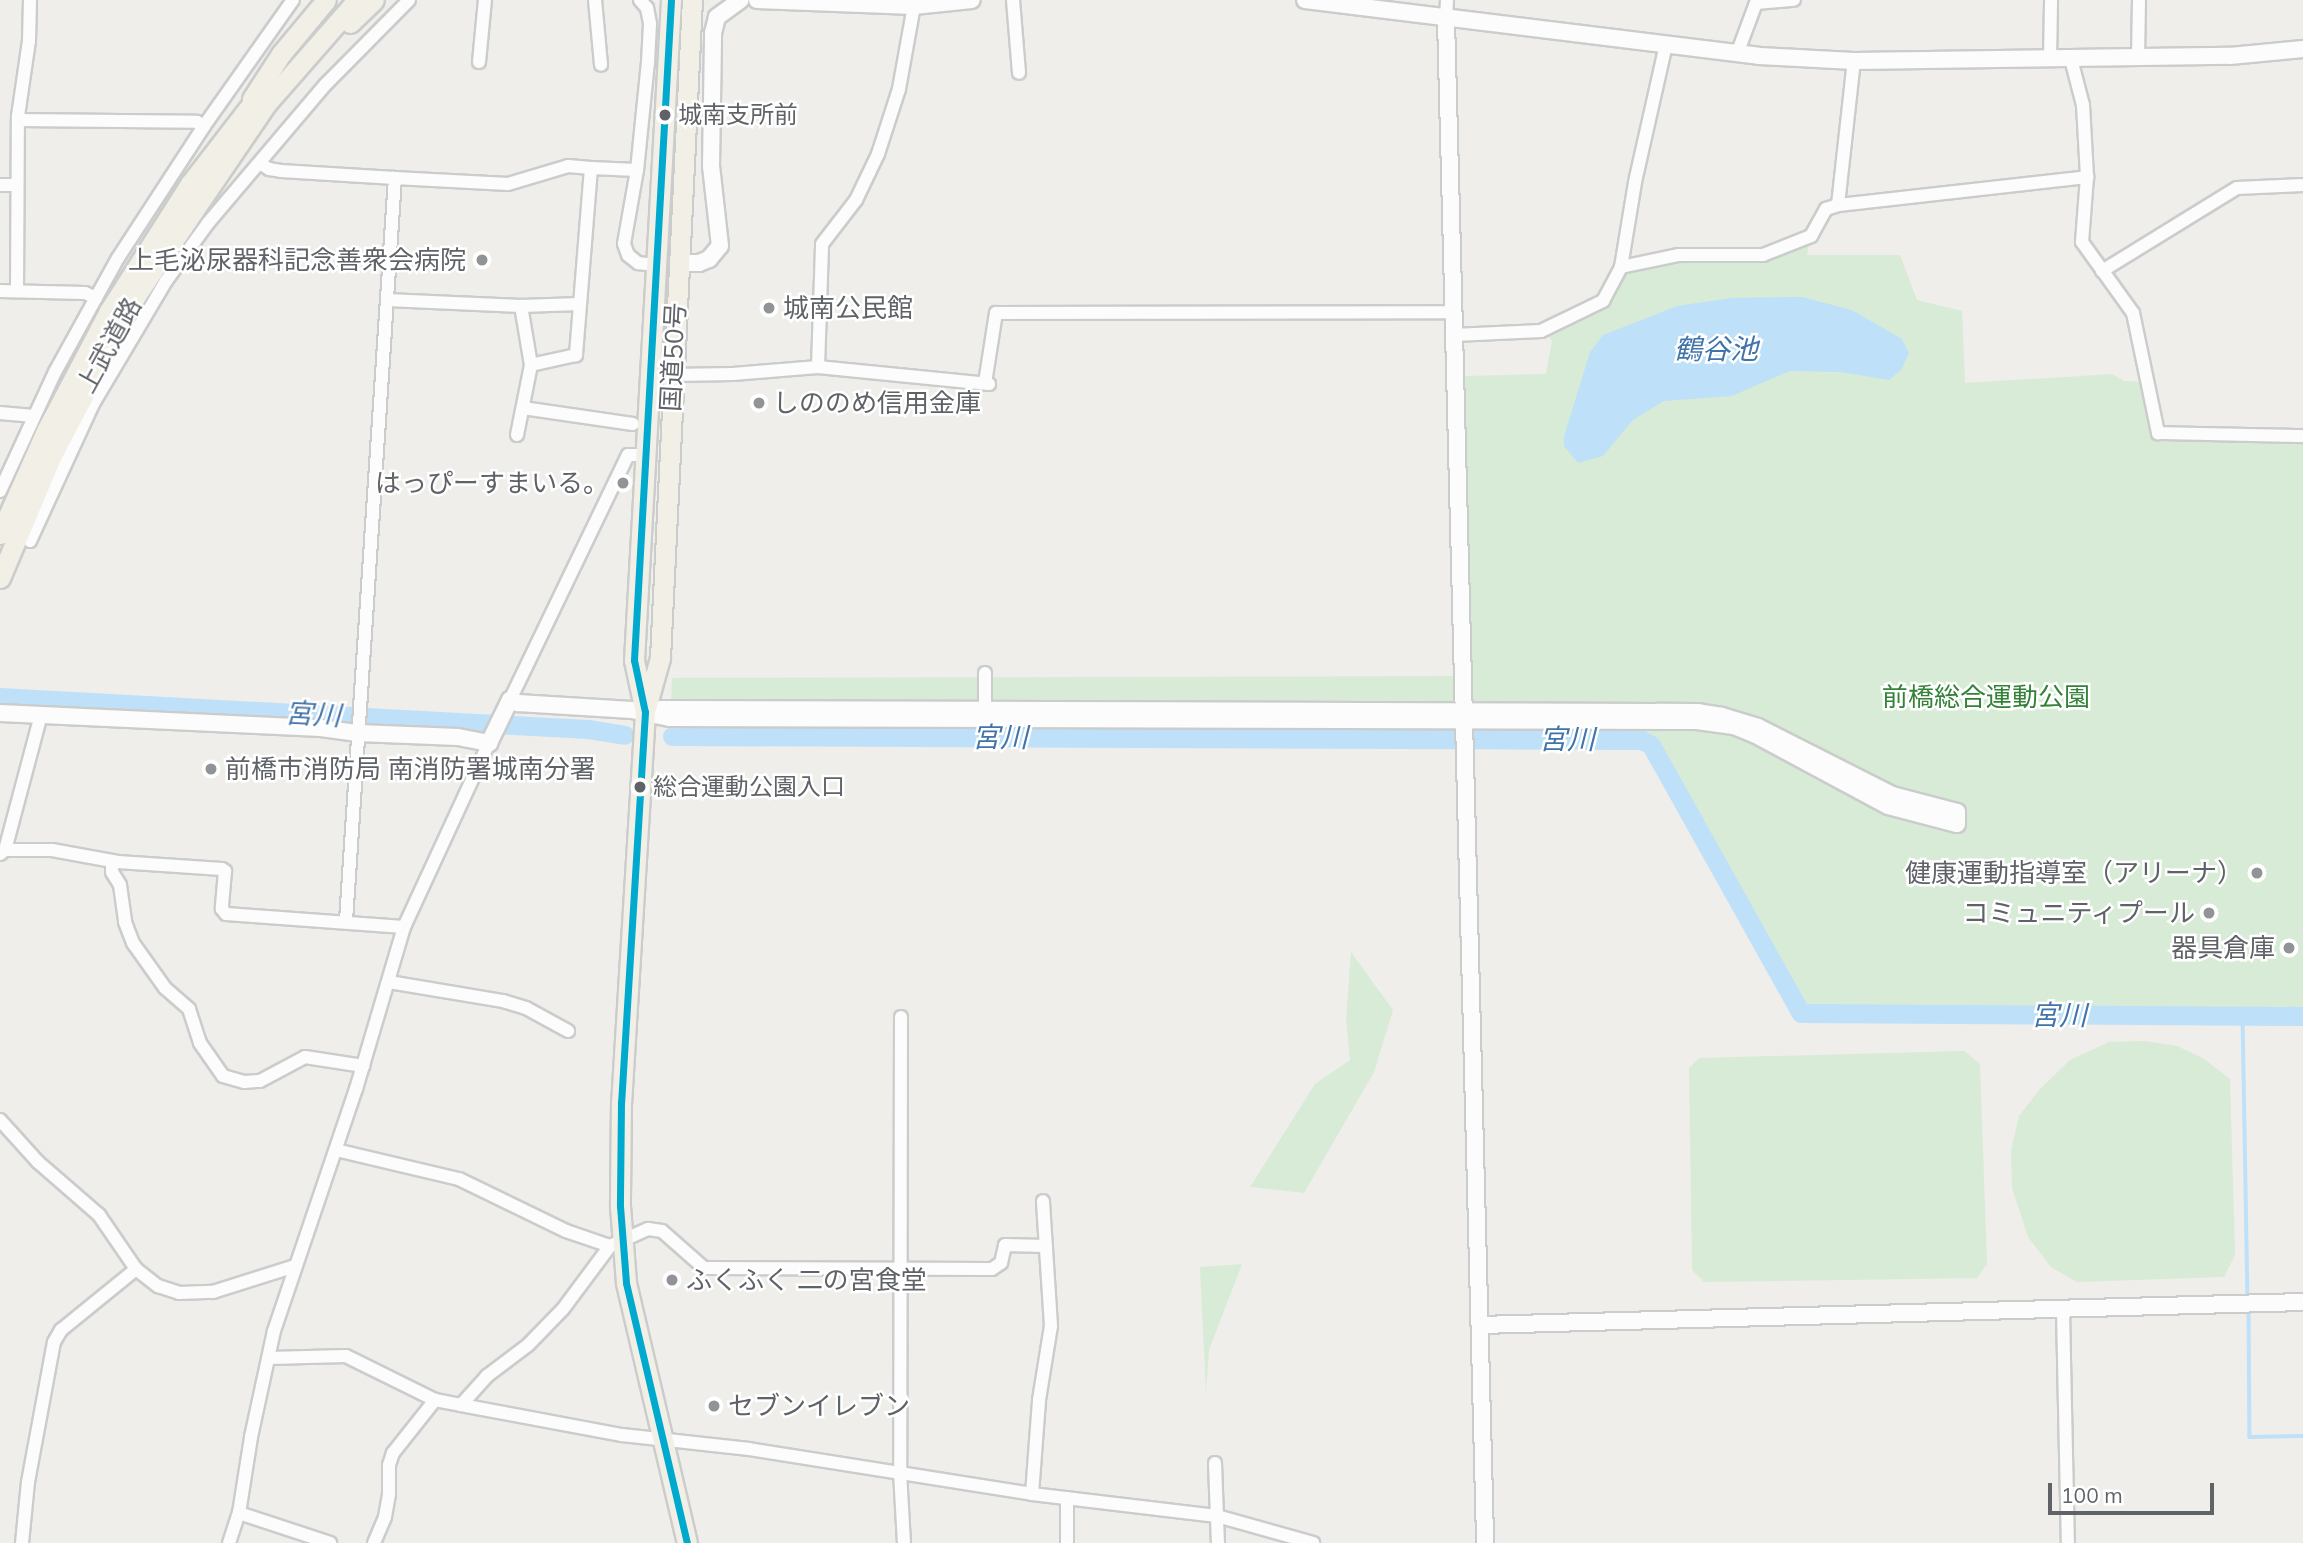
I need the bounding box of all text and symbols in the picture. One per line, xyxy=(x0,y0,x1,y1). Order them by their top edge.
place label: 城南支所前 xyxy=(678,101,798,129)
marker: 城南支所前 xyxy=(658,108,672,122)
place label: 上毛泌尿器科記念善衆会病院 xyxy=(128,244,466,276)
marker: 上毛泌尿器科記念善衆会病院 xyxy=(472,250,492,270)
street label: 上武道路 xyxy=(70,292,148,398)
place label: 城南公民館 xyxy=(783,292,913,324)
marker: 城南公民館 xyxy=(761,300,777,316)
street label: 国道50号 xyxy=(655,302,691,412)
water label: 鶴谷池 xyxy=(1674,332,1758,366)
place label: しののめ信用金庫 xyxy=(773,387,981,419)
marker: しののめ信用金庫 xyxy=(751,395,767,411)
place label: はっぴーすまいる。 xyxy=(375,467,609,499)
marker: はっぴーすまいる。 xyxy=(615,475,631,491)
park label: 前橋総合運動公園 xyxy=(1882,681,2090,713)
water label: 宮川 xyxy=(284,696,342,732)
water label: 宮川 xyxy=(972,720,1028,754)
water label: 宮川 xyxy=(1539,722,1595,756)
place label: 前橋市消防局 南消防署城南分署 xyxy=(225,753,596,785)
marker: 前橋市消防局 南消防署城南分署 xyxy=(203,761,219,777)
place label: 総合運動公園入口 xyxy=(653,773,845,801)
marker: 総合運動公園入口 xyxy=(633,780,647,794)
place label: 健康運動指導室（アリーナ） xyxy=(1905,857,2243,889)
marker: 健康運動指導室（アリーナ） xyxy=(2249,865,2265,881)
place label: コミュニティプール xyxy=(1961,897,2195,929)
marker: コミュニティプール xyxy=(2201,905,2217,921)
place label: 器具倉庫 xyxy=(2171,932,2275,964)
marker: 器具倉庫 xyxy=(2281,940,2297,956)
water label: 宮川 xyxy=(2031,998,2087,1032)
place label: ふくふく 二の宮食堂 xyxy=(686,1264,927,1296)
marker: ふくふく 二の宮食堂 xyxy=(664,1272,680,1288)
place label: セブンイレブン xyxy=(728,1390,910,1422)
marker: セブンイレブン xyxy=(706,1398,722,1414)
scale bar xyxy=(2051,1470,2217,1514)
text: 100 m xyxy=(2061,1482,2123,1508)

